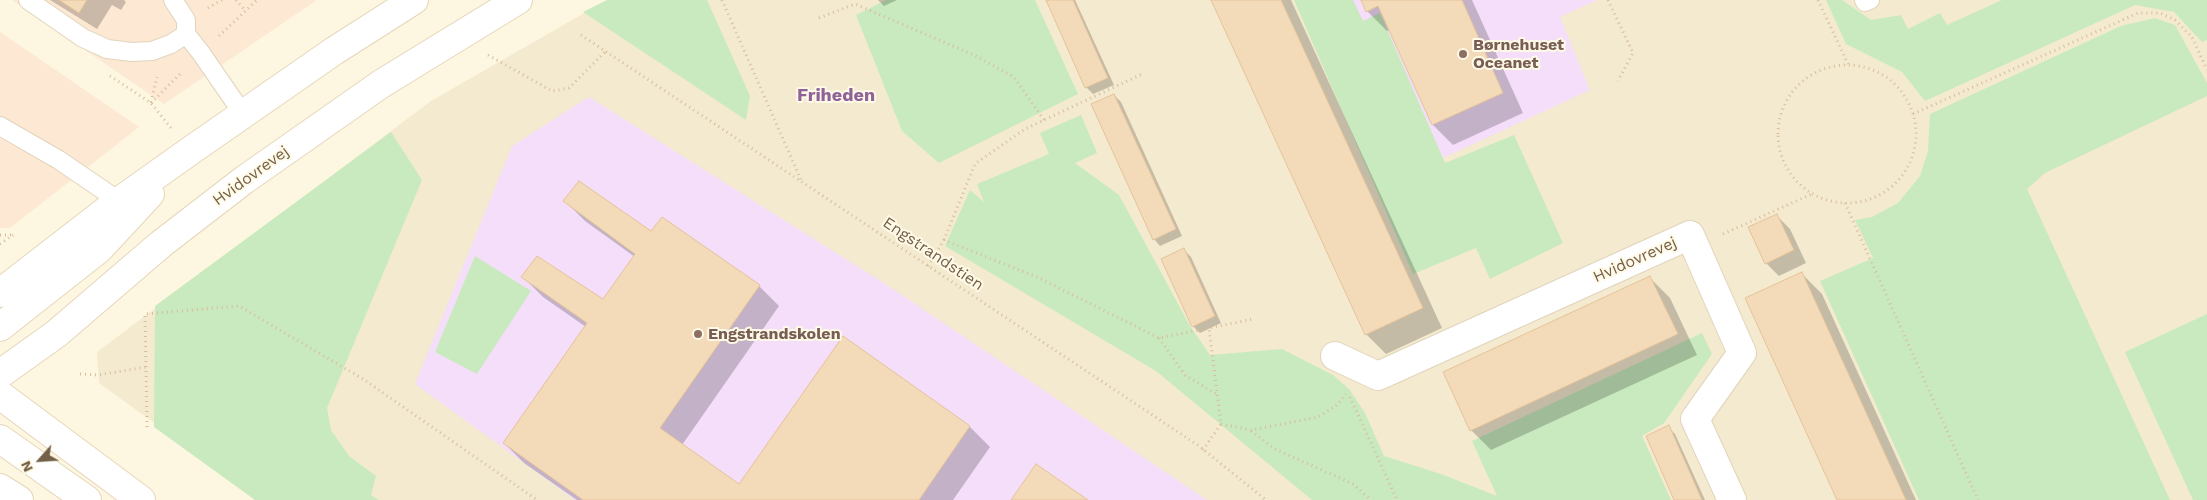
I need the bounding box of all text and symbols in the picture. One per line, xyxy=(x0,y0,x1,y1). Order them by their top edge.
place label: Børnehuset Oceanet xyxy=(1473,35,1564,73)
marker: Børnehuset Oceanet xyxy=(1457,48,1469,60)
district label: Friheden xyxy=(797,85,875,107)
street label: Hvidovrevej xyxy=(209,142,293,210)
street label: Engstrandstien xyxy=(879,213,987,295)
street label: Hvidovrevej xyxy=(1590,233,1680,287)
place label: Engstrandskolen xyxy=(708,324,841,344)
marker: Engstrandskolen xyxy=(692,328,704,340)
north arrow xyxy=(15,435,65,485)
text: N xyxy=(17,458,36,475)

